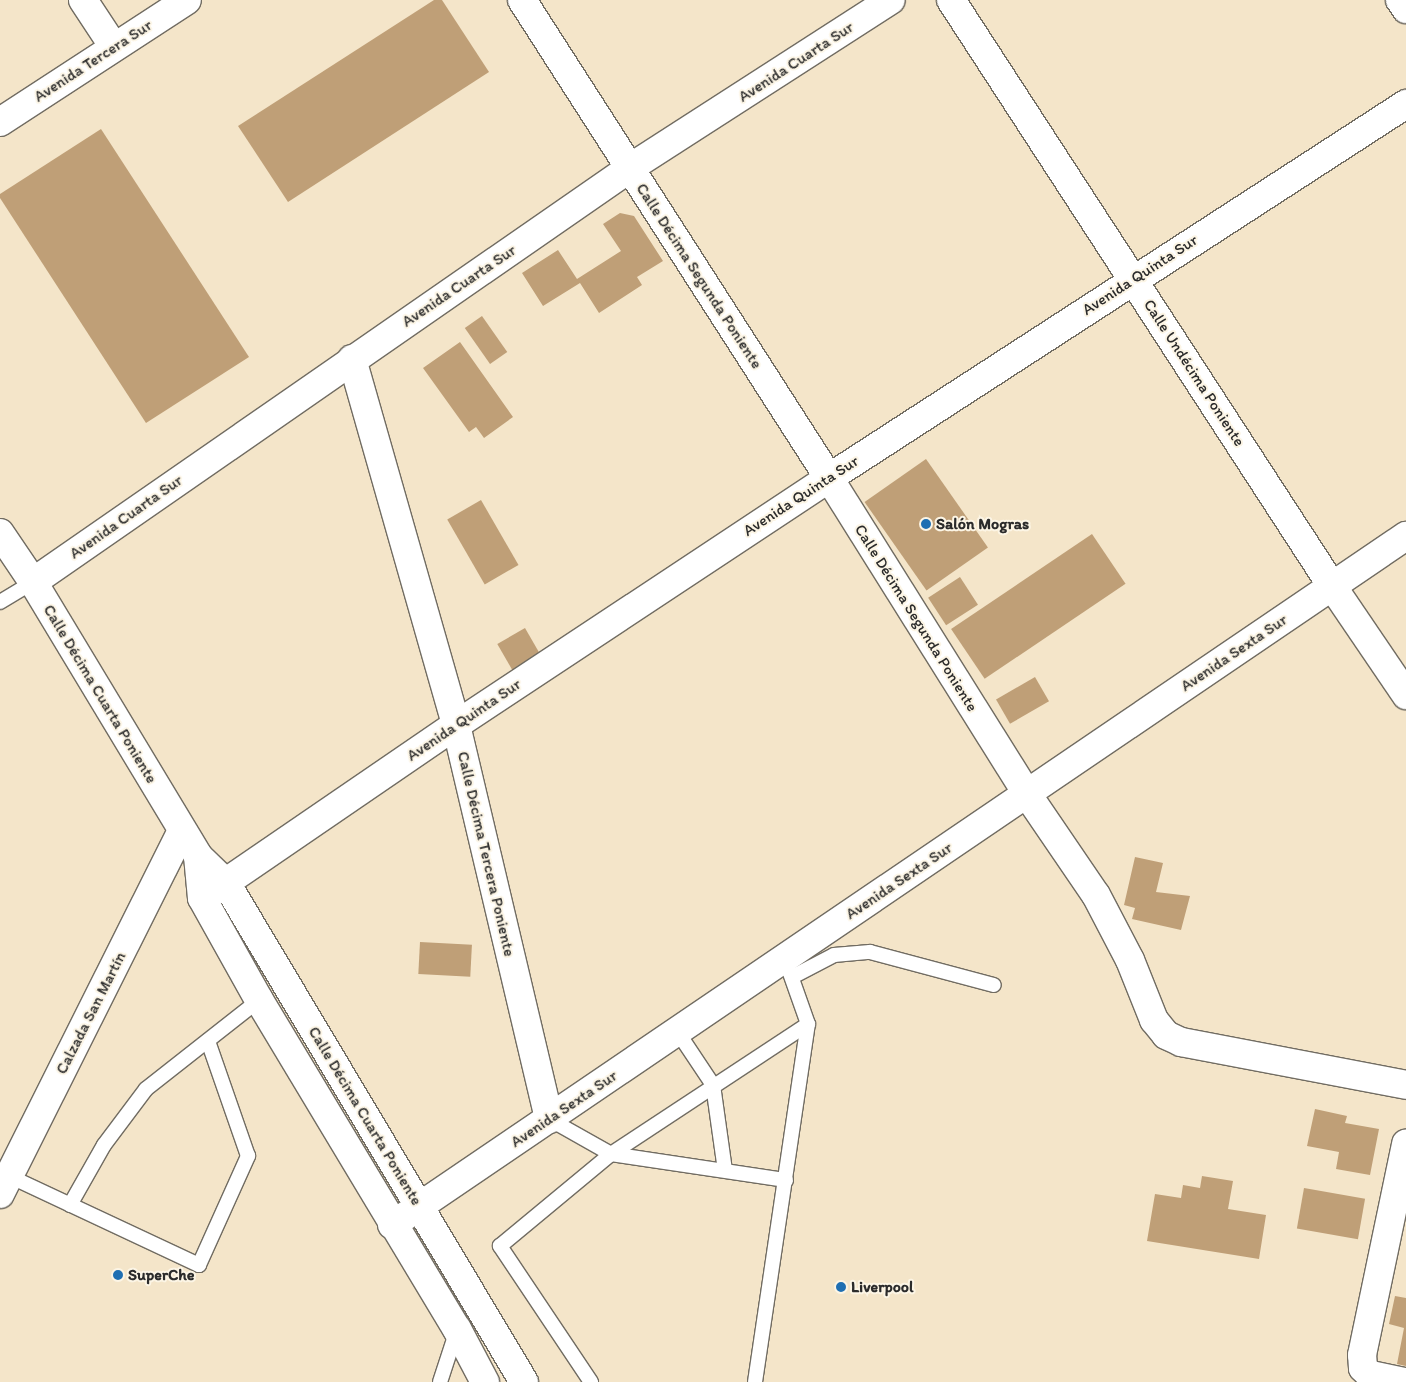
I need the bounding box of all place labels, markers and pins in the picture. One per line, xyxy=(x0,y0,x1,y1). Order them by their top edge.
place label: Salón Mogras xyxy=(936,514,1028,534)
marker: Salón Mogras xyxy=(920,518,932,530)
place label: SuperChe xyxy=(128,1265,194,1285)
marker: SuperChe xyxy=(112,1269,124,1281)
place label: Liverpool xyxy=(851,1277,914,1297)
marker: Liverpool xyxy=(835,1281,847,1293)

